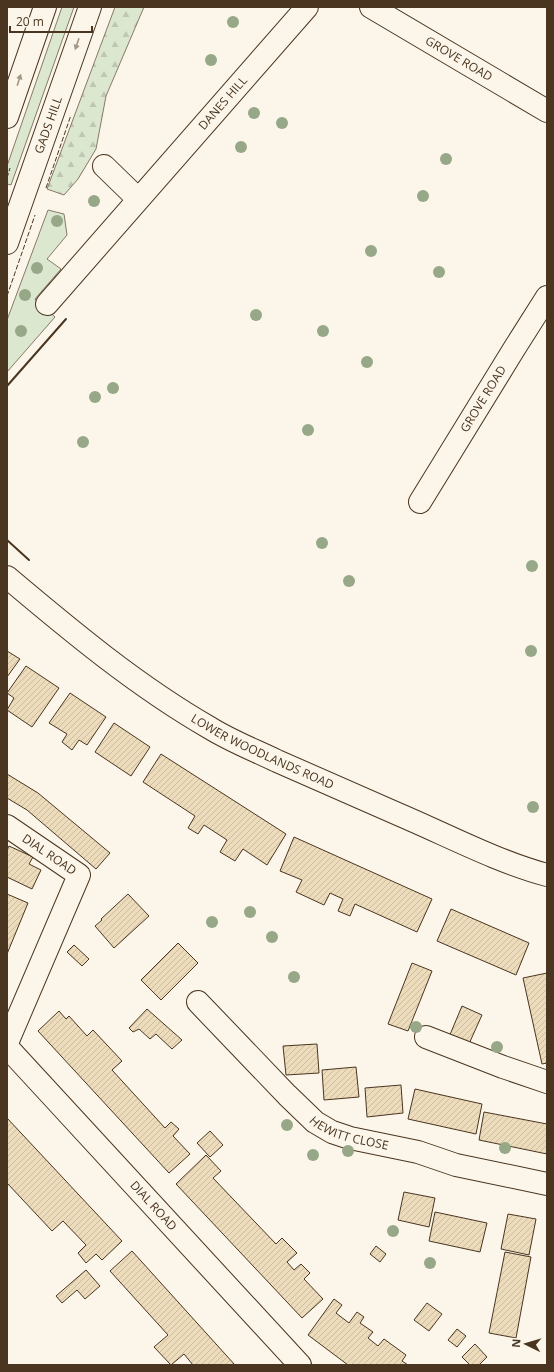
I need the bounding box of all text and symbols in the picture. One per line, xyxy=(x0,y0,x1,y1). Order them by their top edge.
scale bar xyxy=(10,8,92,34)
text: 20 m xyxy=(16,13,44,30)
street label: GROVE ROAD xyxy=(422,32,496,85)
one-way arrow xyxy=(74,38,80,50)
street label: DANES HILL xyxy=(194,72,251,133)
one-way arrow xyxy=(16,73,22,85)
street label: GADS HILL xyxy=(30,94,66,156)
street label: GROVE ROAD xyxy=(456,362,510,435)
street label: LOWER WOODLANDS ROAD xyxy=(188,710,337,793)
street label: DIAL ROAD xyxy=(19,830,80,879)
street label: HEWITT CLOSE xyxy=(306,1112,390,1154)
street label: DIAL ROAD xyxy=(126,1177,181,1234)
north arrow xyxy=(506,1324,546,1364)
text: N xyxy=(508,1338,523,1348)

